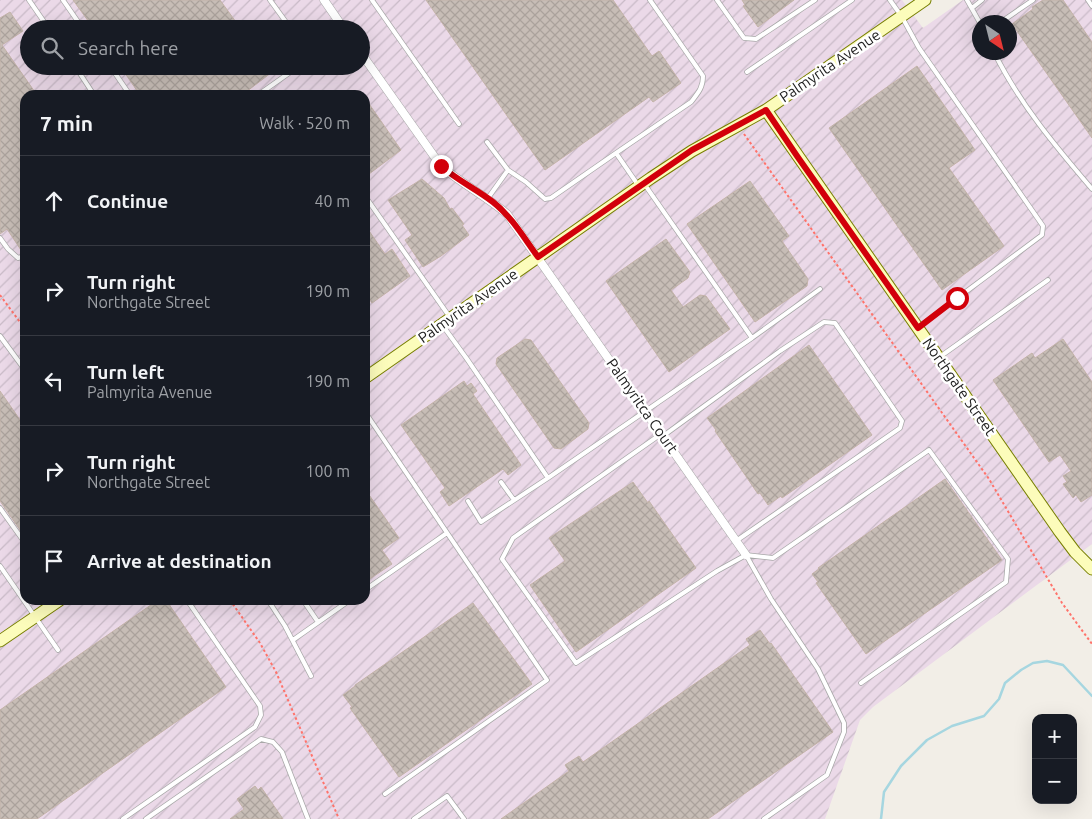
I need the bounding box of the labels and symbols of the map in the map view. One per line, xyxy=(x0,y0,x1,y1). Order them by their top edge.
north arrow xyxy=(972,15,1017,60)
street label: Palmyrita Avenue xyxy=(776,26,883,105)
route end xyxy=(430,155,453,178)
street label: Palmyrita Avenue xyxy=(415,265,521,346)
route start xyxy=(946,287,969,310)
street label: Northgate Street xyxy=(919,335,1000,439)
street label: Palmyritca Court xyxy=(603,355,682,457)

